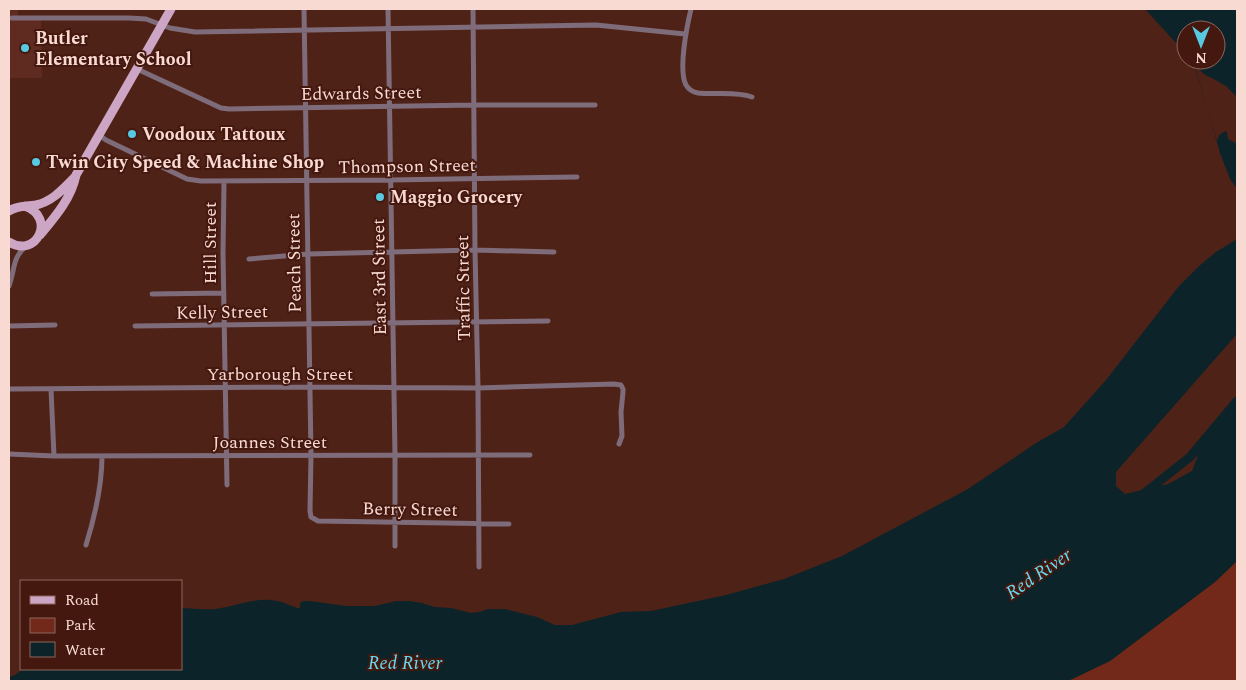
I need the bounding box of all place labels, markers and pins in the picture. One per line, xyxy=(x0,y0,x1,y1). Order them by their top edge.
place label: Butler Elementary School xyxy=(35,25,192,73)
marker: Butler Elementary School xyxy=(19,42,31,54)
place label: Voodoux Tattoux xyxy=(142,121,286,148)
marker: Voodoux Tattoux xyxy=(126,128,138,140)
place label: Twin City Speed & Machine Shop xyxy=(46,149,324,176)
marker: Twin City Speed & Machine Shop xyxy=(30,156,42,168)
place label: Maggio Grocery xyxy=(390,184,524,211)
marker: Maggio Grocery xyxy=(374,191,386,203)

